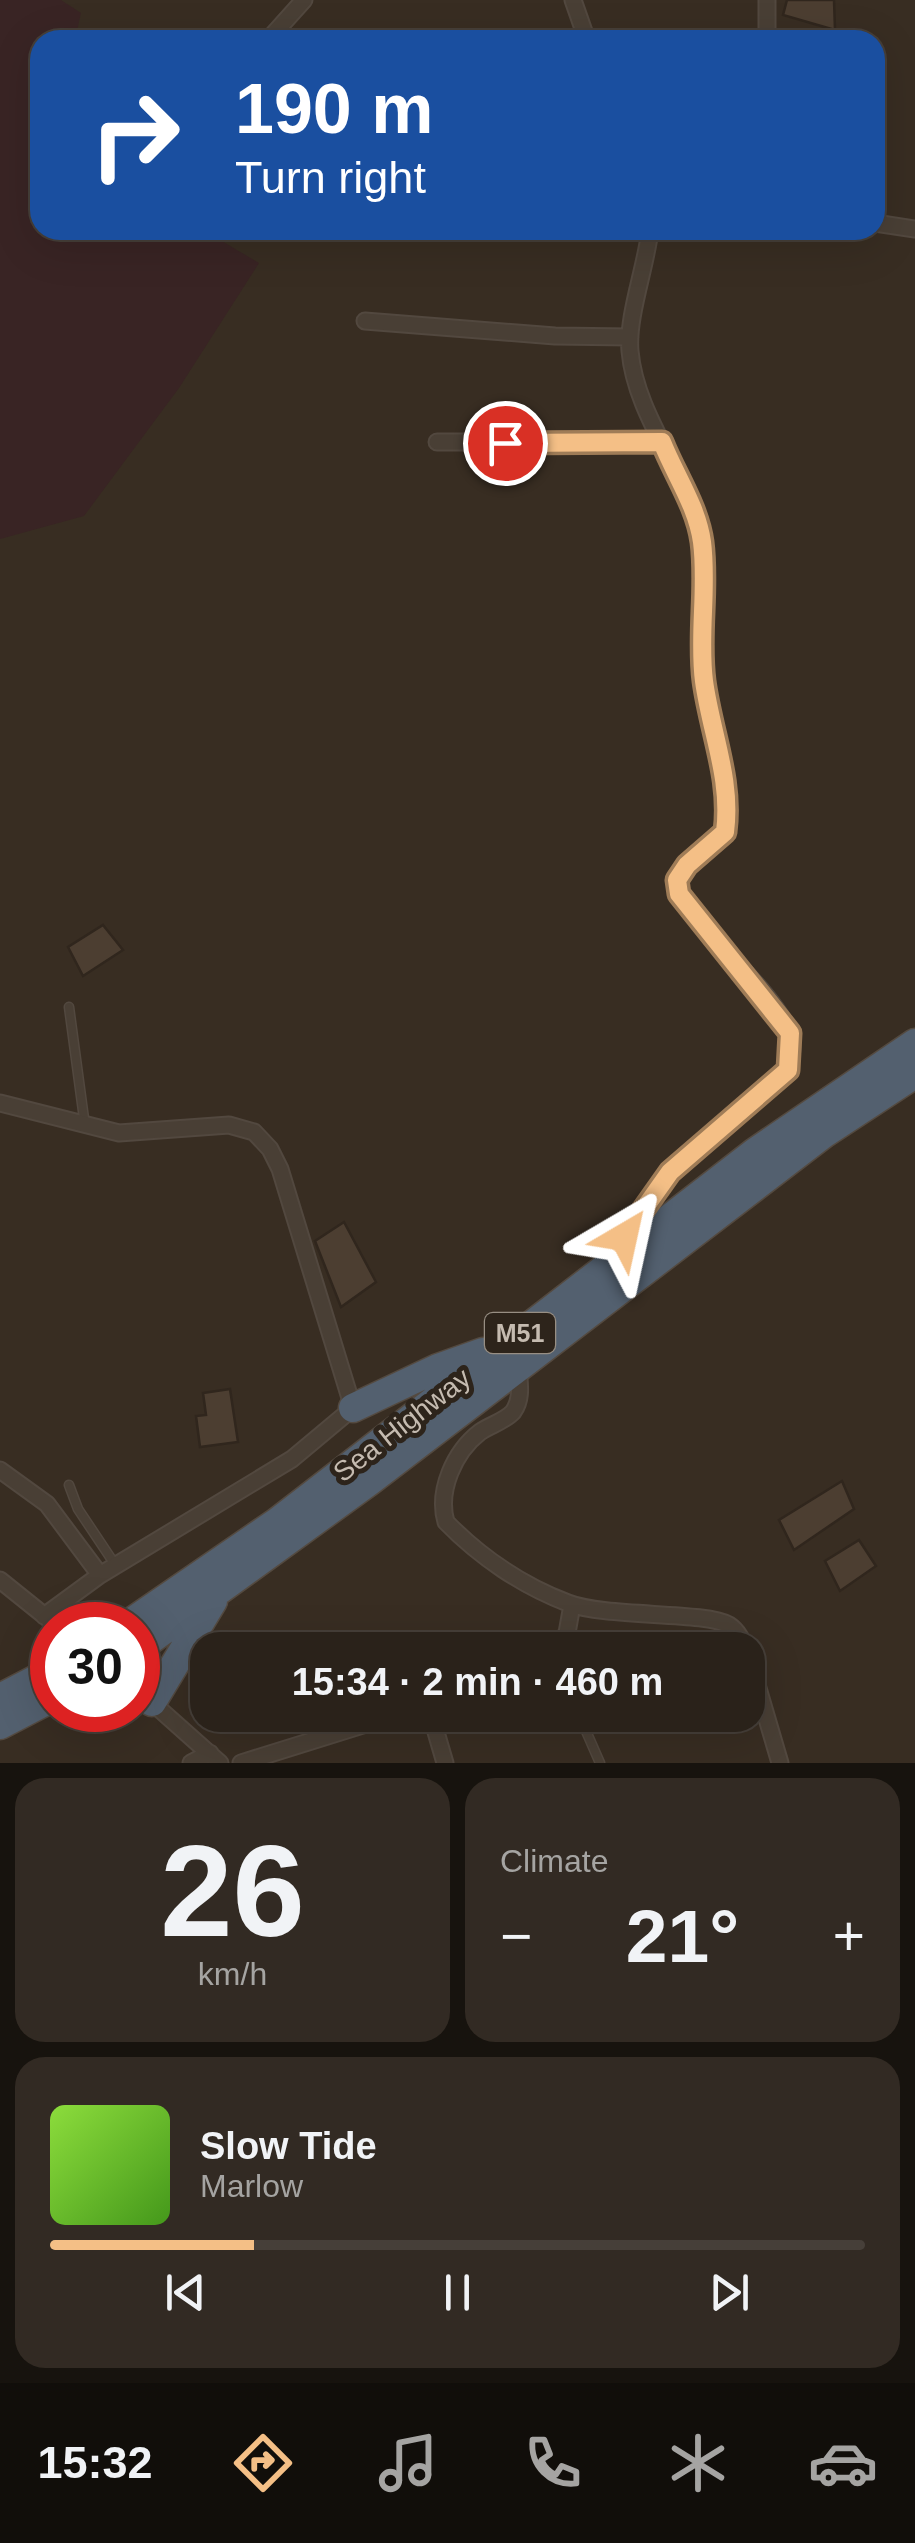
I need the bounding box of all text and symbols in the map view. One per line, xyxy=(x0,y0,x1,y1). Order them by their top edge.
icon: right xyxy=(70,70,200,200)
text: 190 m xyxy=(235,70,433,148)
text: Turn right xyxy=(235,152,426,203)
pin xyxy=(463,401,548,486)
icon: arrive xyxy=(478,416,533,471)
position arrow xyxy=(572,1185,676,1289)
road number: M51 xyxy=(485,1313,555,1353)
street label: Sea Highway xyxy=(327,1362,477,1488)
speed limit sign: 30 xyxy=(30,1602,160,1732)
text: 15:34 · 2 min · 460 m xyxy=(292,1661,663,1703)
text: 26 xyxy=(160,1818,305,1964)
text: Climate xyxy=(500,1843,608,1879)
text: 21° xyxy=(626,1894,739,1978)
text: − xyxy=(500,1905,532,1967)
text: + xyxy=(833,1905,865,1967)
text: km/h xyxy=(198,1956,267,1992)
text: Slow Tide xyxy=(200,2125,377,2167)
text: Marlow xyxy=(200,2168,303,2204)
icon: previous xyxy=(158,2265,213,2320)
icon: pause xyxy=(430,2265,485,2320)
icon: next xyxy=(702,2265,757,2320)
icon: directions xyxy=(228,2428,298,2498)
icon: music xyxy=(373,2428,443,2498)
icon: phone xyxy=(518,2428,588,2498)
icon: climate xyxy=(663,2428,733,2498)
icon: car xyxy=(808,2428,878,2498)
text: 15:32 xyxy=(37,2437,153,2488)

